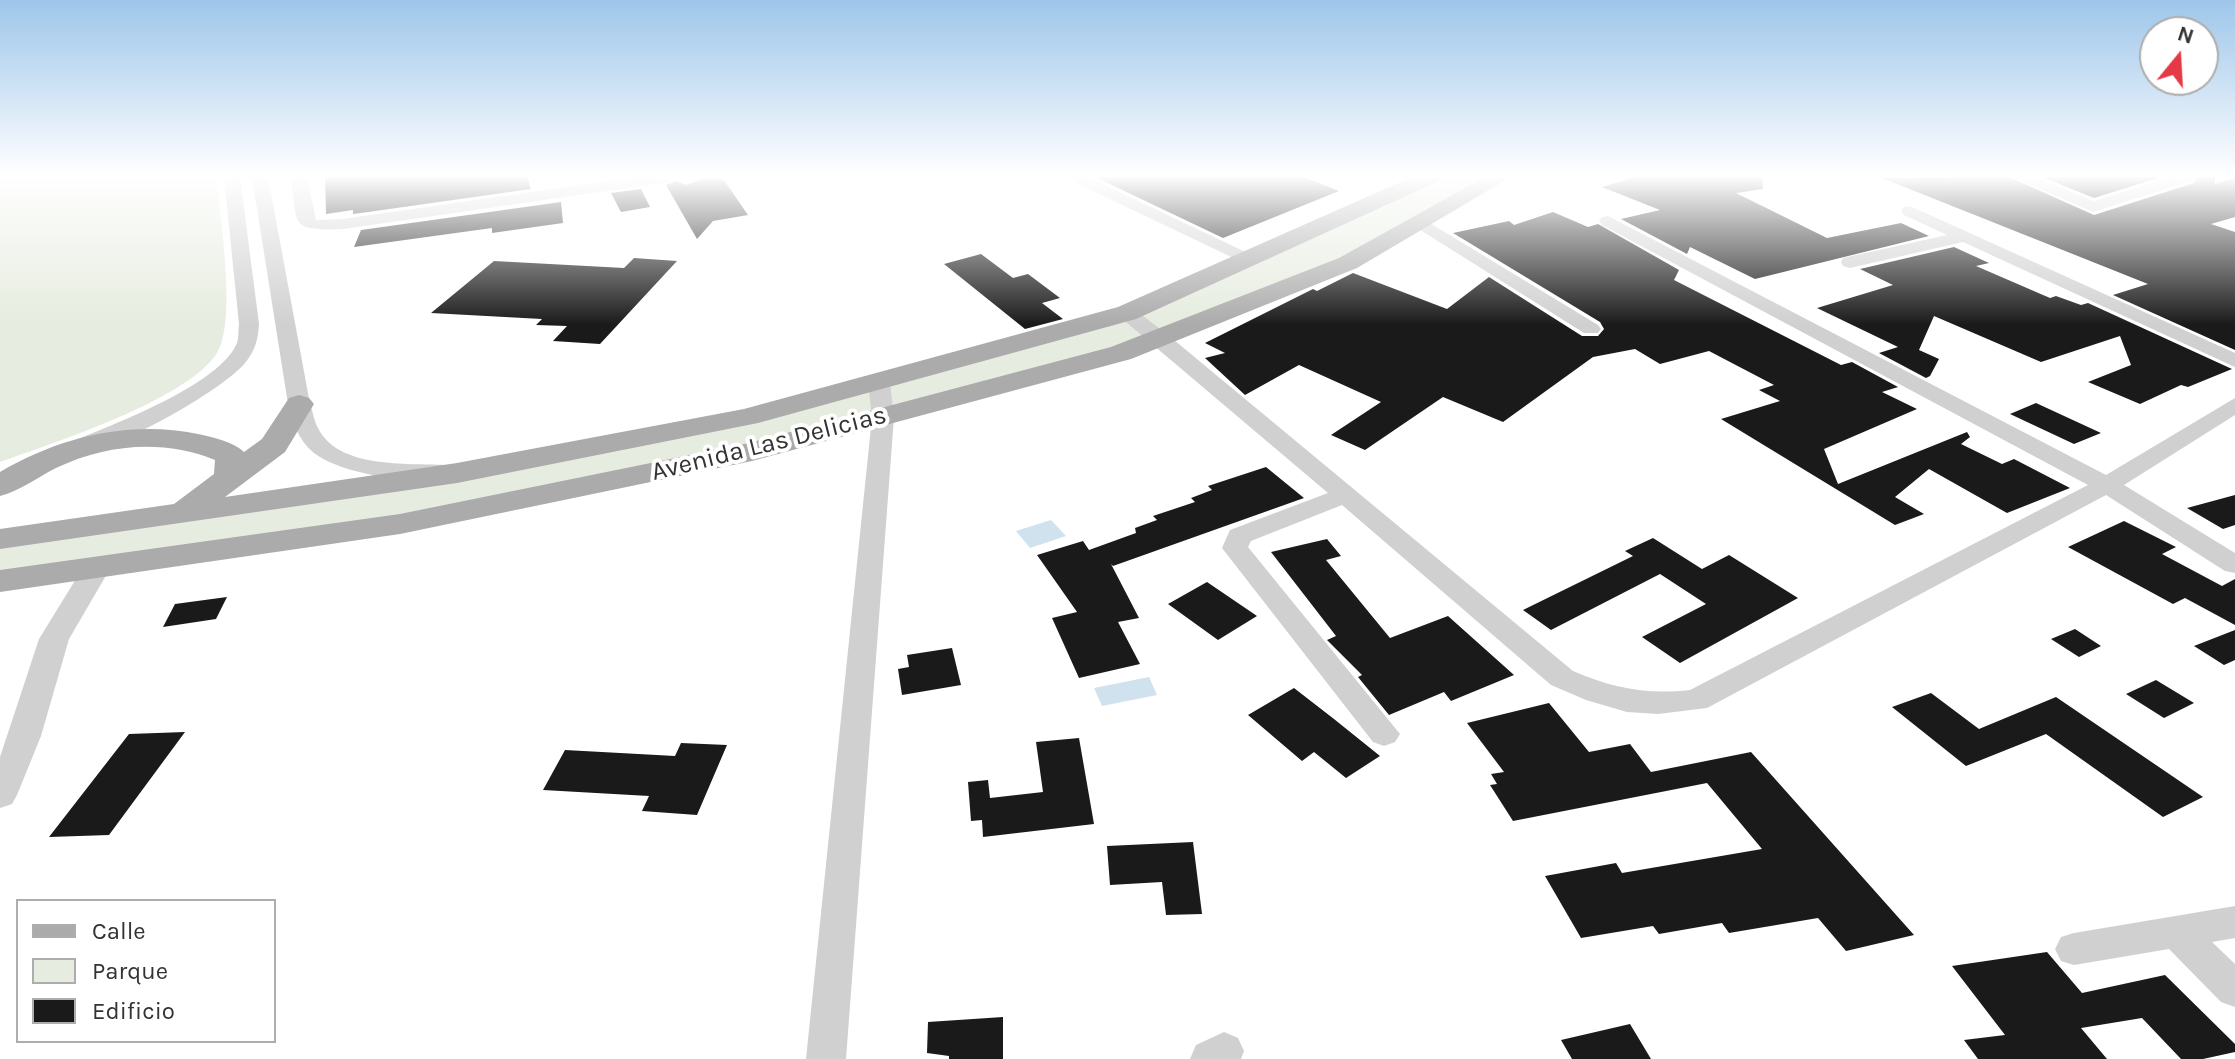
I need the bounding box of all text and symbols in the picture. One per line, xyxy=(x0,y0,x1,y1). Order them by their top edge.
north arrow xyxy=(2139,16,2219,96)
text: N xyxy=(2174,20,2197,50)
street label: Avenida Las Delicias xyxy=(648,400,890,488)
legend xyxy=(16,899,276,1043)
text: Calle xyxy=(92,917,146,945)
text: Parque xyxy=(92,957,168,985)
text: Edificio xyxy=(92,997,175,1025)

